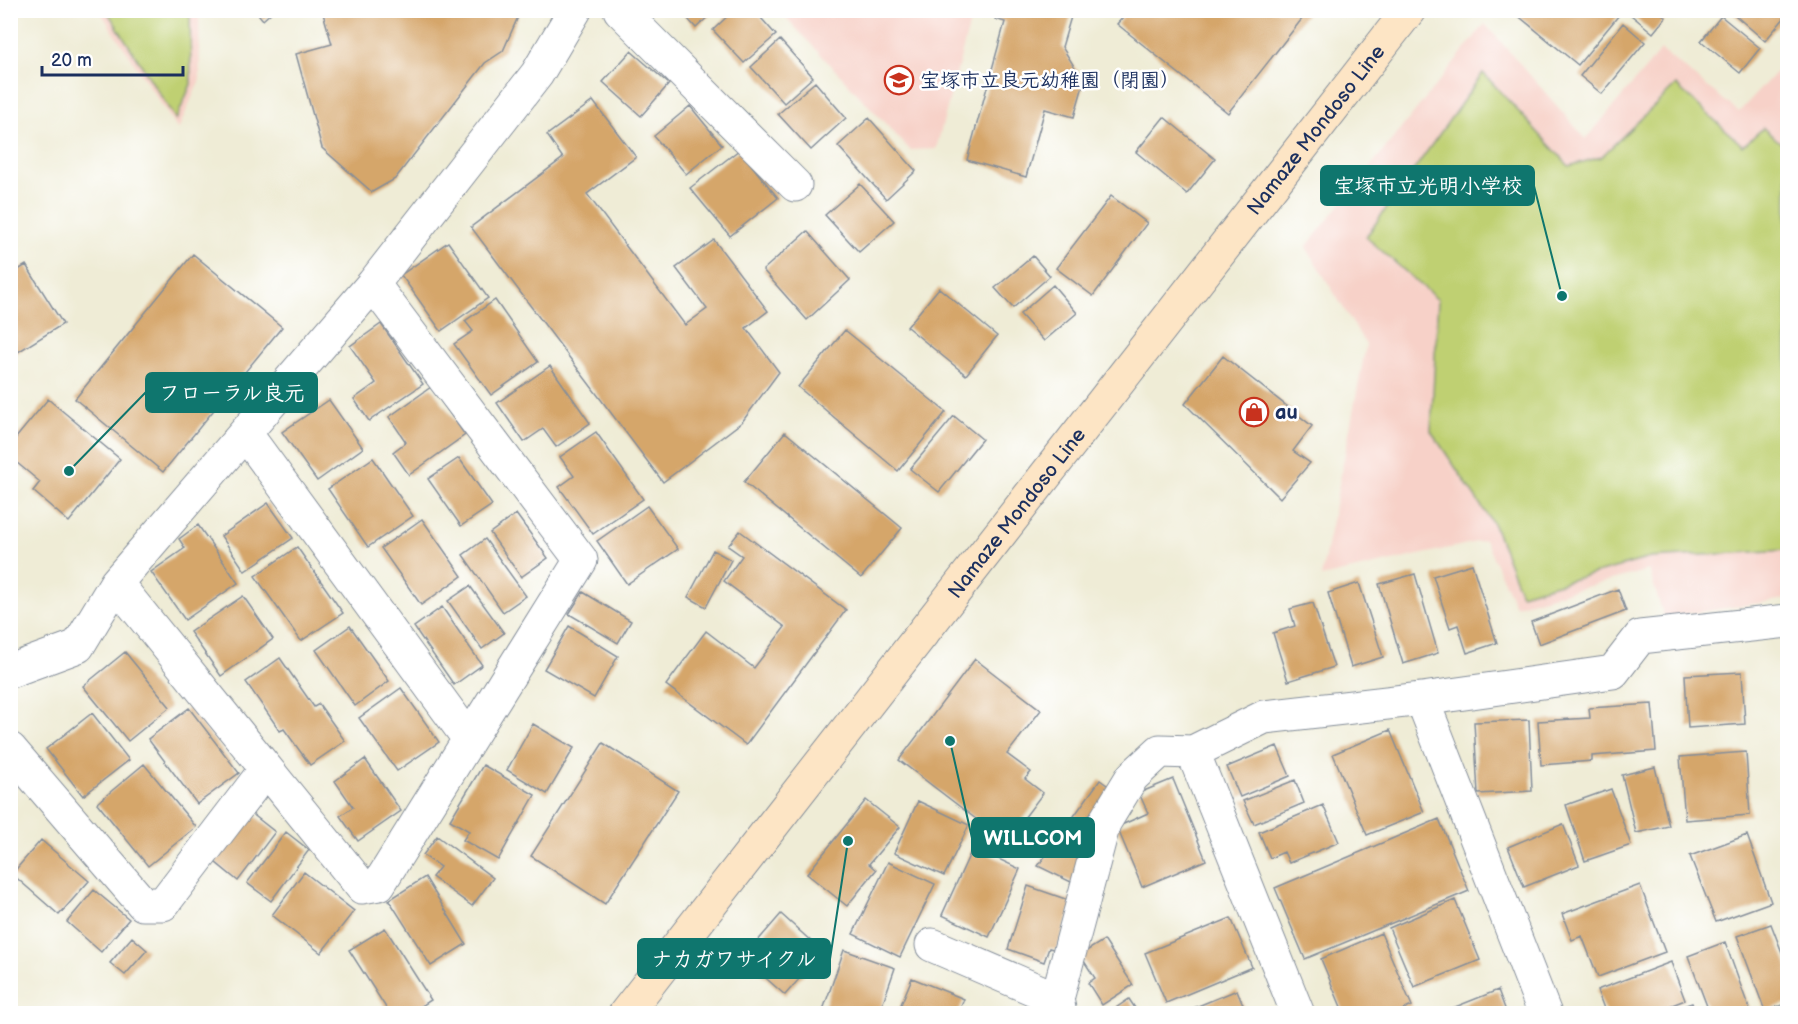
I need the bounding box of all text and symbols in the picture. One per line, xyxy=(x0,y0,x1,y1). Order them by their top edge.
scale bar xyxy=(42,39,183,77)
street label: Namaze Mondoso Line xyxy=(1242,40,1390,220)
text: 20 m xyxy=(51,50,92,71)
school or university icon: 宝塚市立良元幼稚園（閉園） xyxy=(883,64,915,96)
place label: 宝塚市立良元幼稚園（閉園） xyxy=(920,69,1180,93)
callout: 宝塚市立光明小学校 xyxy=(1321,166,1534,205)
text: 宝塚市立光明小学校 xyxy=(1334,174,1523,199)
callout: フローラル良元 xyxy=(146,373,317,412)
text: フローラル良元 xyxy=(159,381,305,406)
shop icon: au xyxy=(1238,396,1270,428)
place label: au xyxy=(1275,401,1298,425)
street label: Namaze Mondoso Line xyxy=(943,423,1091,603)
callout: WILLCOM xyxy=(972,818,1094,857)
text: WILLCOM xyxy=(984,826,1082,851)
callout: ナカガワサイクル xyxy=(638,939,830,978)
text: ナカガワサイクル xyxy=(651,947,817,972)

